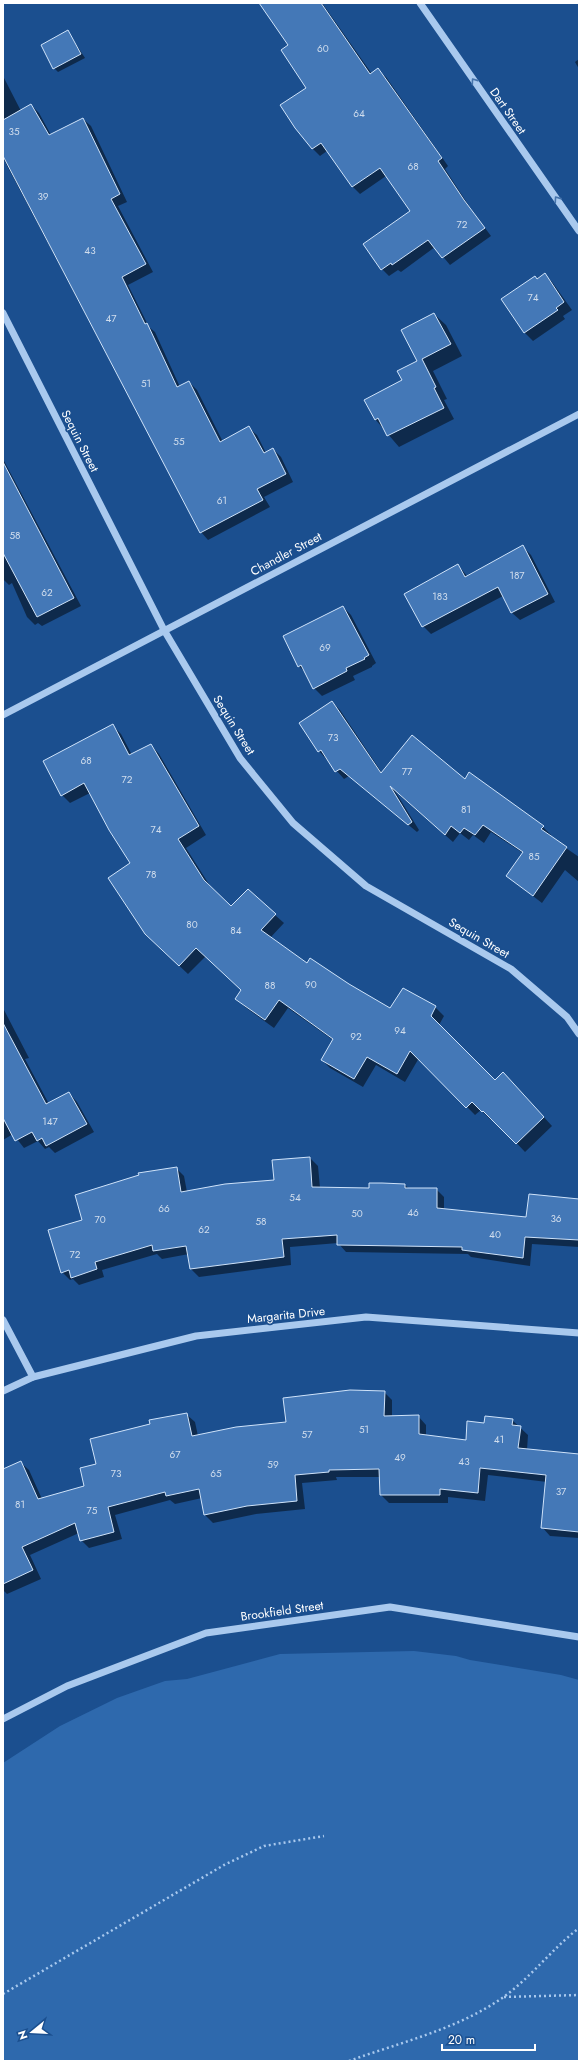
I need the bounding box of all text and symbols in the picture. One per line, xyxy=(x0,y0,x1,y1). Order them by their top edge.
house number: 60 xyxy=(317,41,329,56)
one-way arrow xyxy=(471,78,479,85)
street label: Dart Street xyxy=(485,84,531,138)
house number: 64 xyxy=(353,106,365,121)
house number: 35 xyxy=(8,124,20,139)
house number: 68 xyxy=(407,159,419,174)
house number: 39 xyxy=(37,189,49,204)
one-way arrow xyxy=(554,196,562,203)
house number: 72 xyxy=(457,217,468,232)
house number: 43 xyxy=(84,243,96,258)
house number: 74 xyxy=(527,290,539,305)
house number: 47 xyxy=(105,311,117,326)
house number: 51 xyxy=(141,376,151,391)
street label: Sequin Street xyxy=(57,407,103,475)
house number: 55 xyxy=(173,434,185,449)
house number: 61 xyxy=(217,493,227,508)
house number: 58 xyxy=(9,528,21,543)
street label: Chandler Street xyxy=(247,528,325,580)
house number: 187 xyxy=(509,568,525,583)
house number: 62 xyxy=(41,585,53,600)
house number: 183 xyxy=(432,589,448,604)
house number: 69 xyxy=(319,640,331,655)
street label: Sequin Street xyxy=(208,692,260,759)
house number: 73 xyxy=(328,730,339,745)
house number: 68 xyxy=(80,753,92,768)
house number: 77 xyxy=(402,764,413,779)
house number: 72 xyxy=(122,772,133,787)
house number: 81 xyxy=(461,802,471,817)
house number: 74 xyxy=(150,822,162,837)
house number: 85 xyxy=(528,849,540,864)
house number: 78 xyxy=(146,867,156,882)
street label: Sequin Street xyxy=(445,913,513,963)
house number: 80 xyxy=(186,917,198,932)
house number: 84 xyxy=(230,923,242,938)
house number: 90 xyxy=(305,977,317,992)
house number: 88 xyxy=(265,978,275,993)
house number: 94 xyxy=(394,1023,406,1038)
house number: 92 xyxy=(350,1029,362,1044)
house number: 147 xyxy=(42,1114,59,1129)
house number: 54 xyxy=(289,1190,301,1205)
house number: 66 xyxy=(158,1201,170,1216)
house number: 46 xyxy=(407,1205,419,1220)
house number: 50 xyxy=(351,1206,363,1221)
house number: 36 xyxy=(550,1211,562,1226)
house number: 70 xyxy=(94,1212,106,1227)
house number: 58 xyxy=(255,1214,267,1229)
house number: 62 xyxy=(198,1222,210,1237)
house number: 40 xyxy=(489,1227,501,1242)
house number: 72 xyxy=(70,1247,81,1262)
street label: Margarita Drive xyxy=(246,1302,326,1328)
house number: 51 xyxy=(359,1422,369,1437)
house number: 57 xyxy=(302,1427,313,1442)
house number: 41 xyxy=(494,1432,504,1447)
house number: 67 xyxy=(169,1447,181,1462)
house number: 49 xyxy=(394,1450,406,1465)
house number: 43 xyxy=(458,1454,470,1469)
house number: 59 xyxy=(267,1457,279,1472)
house number: 73 xyxy=(111,1466,122,1481)
house number: 65 xyxy=(210,1466,222,1481)
house number: 37 xyxy=(556,1484,567,1499)
house number: 81 xyxy=(15,1497,25,1512)
house number: 75 xyxy=(87,1503,98,1518)
street label: Brookfield Street xyxy=(239,1596,325,1626)
north arrow xyxy=(12,2012,52,2052)
scale bar xyxy=(442,2026,535,2052)
text: N xyxy=(14,2028,31,2042)
text: 20 m xyxy=(448,2031,475,2049)

